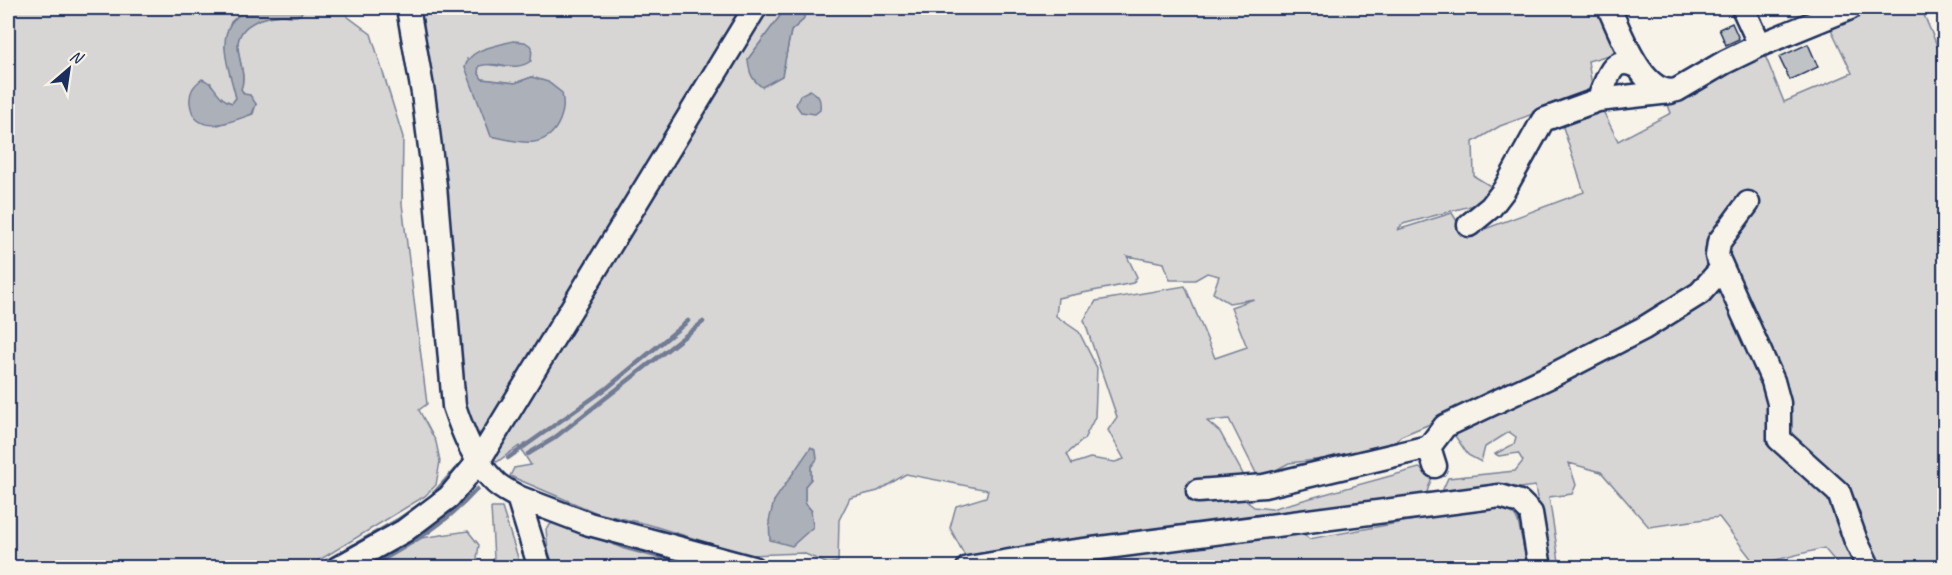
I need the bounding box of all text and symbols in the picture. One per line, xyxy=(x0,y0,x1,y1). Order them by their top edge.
north arrow xyxy=(39,39,99,99)
text: N xyxy=(67,46,88,69)

